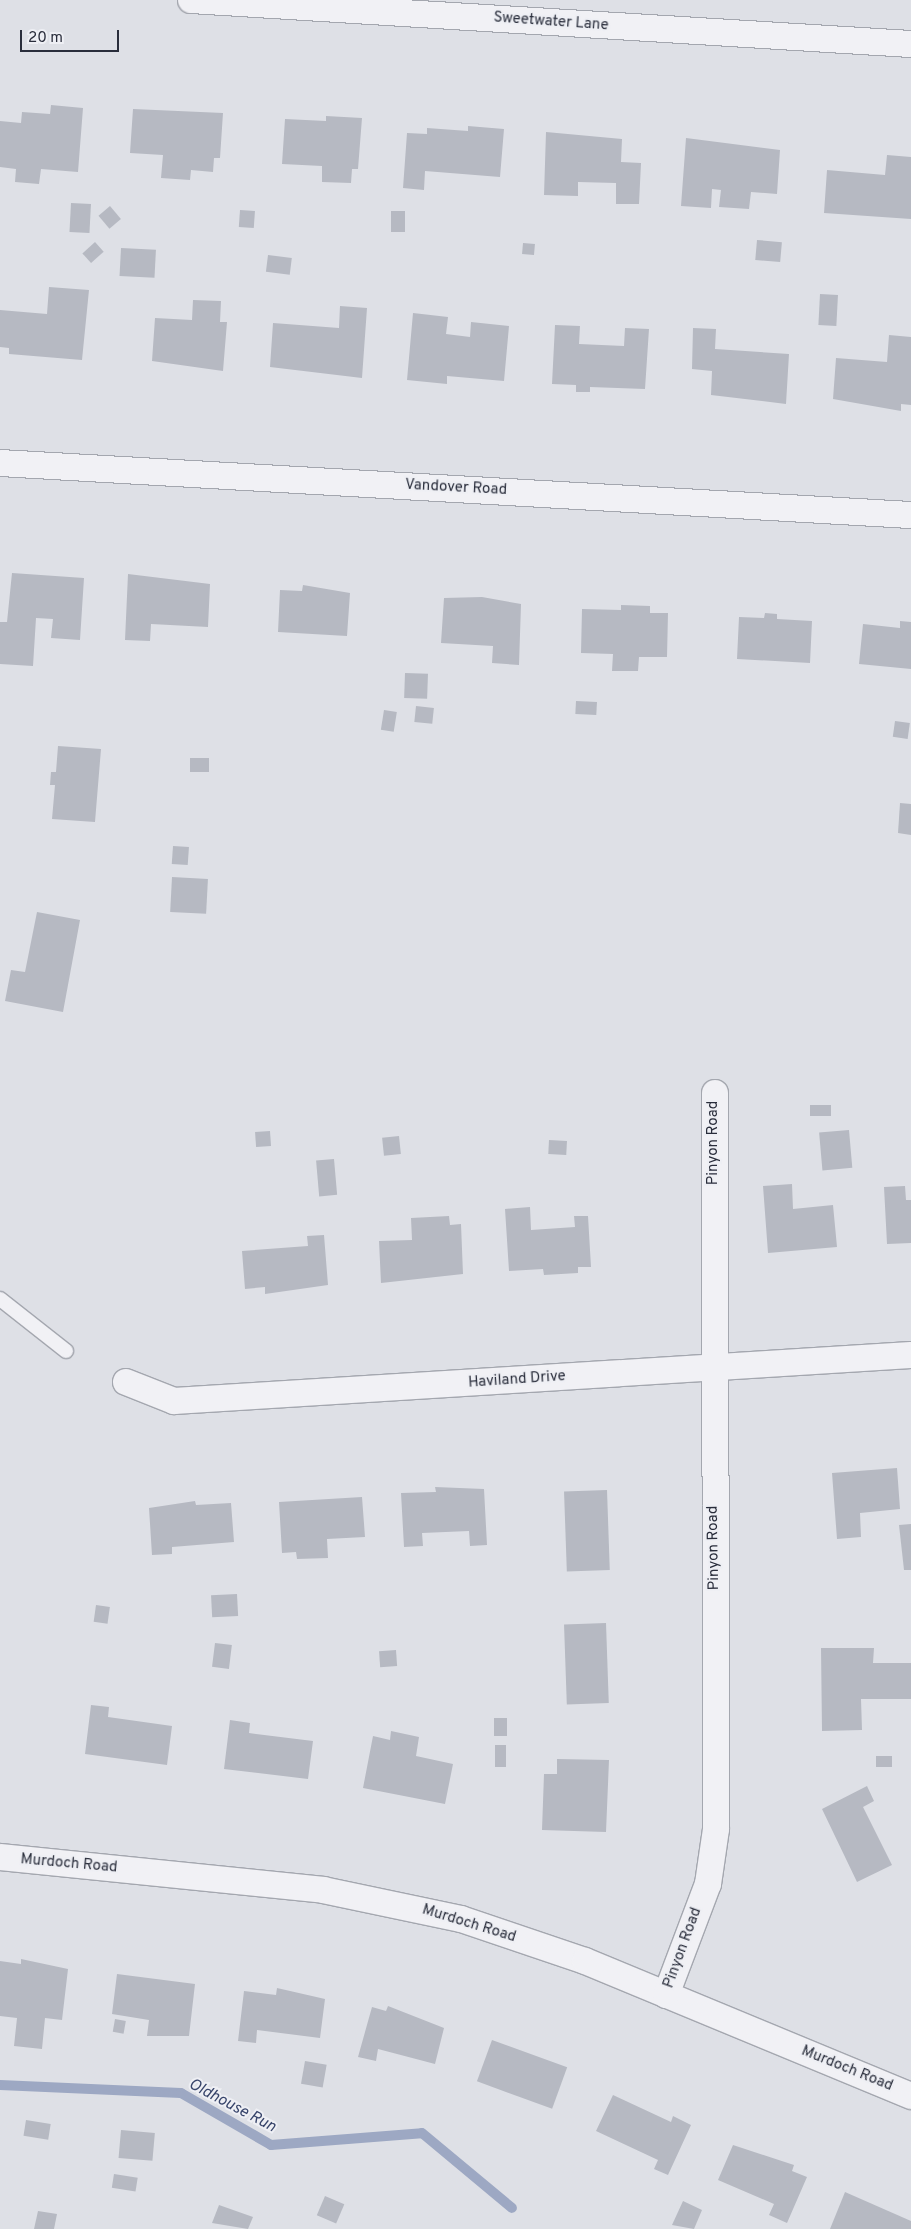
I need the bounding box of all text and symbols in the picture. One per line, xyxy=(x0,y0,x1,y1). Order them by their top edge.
street label: Sweetwater Lane xyxy=(493,9,609,35)
scale bar xyxy=(22,20,121,52)
text: 20 m xyxy=(28,29,63,48)
street label: Vandover Road xyxy=(405,476,507,500)
street label: Pinyon Road xyxy=(705,1101,723,1185)
street label: Haviland Drive xyxy=(468,1368,566,1392)
street label: Pinyon Road xyxy=(704,1506,724,1590)
street label: Murdoch Road xyxy=(20,1851,118,1877)
street label: Murdoch Road xyxy=(420,1901,518,1947)
street label: Pinyon Road xyxy=(660,1905,706,1991)
street label: Murdoch Road xyxy=(799,2042,895,2096)
water label: Oldhouse Run xyxy=(185,2075,279,2137)

